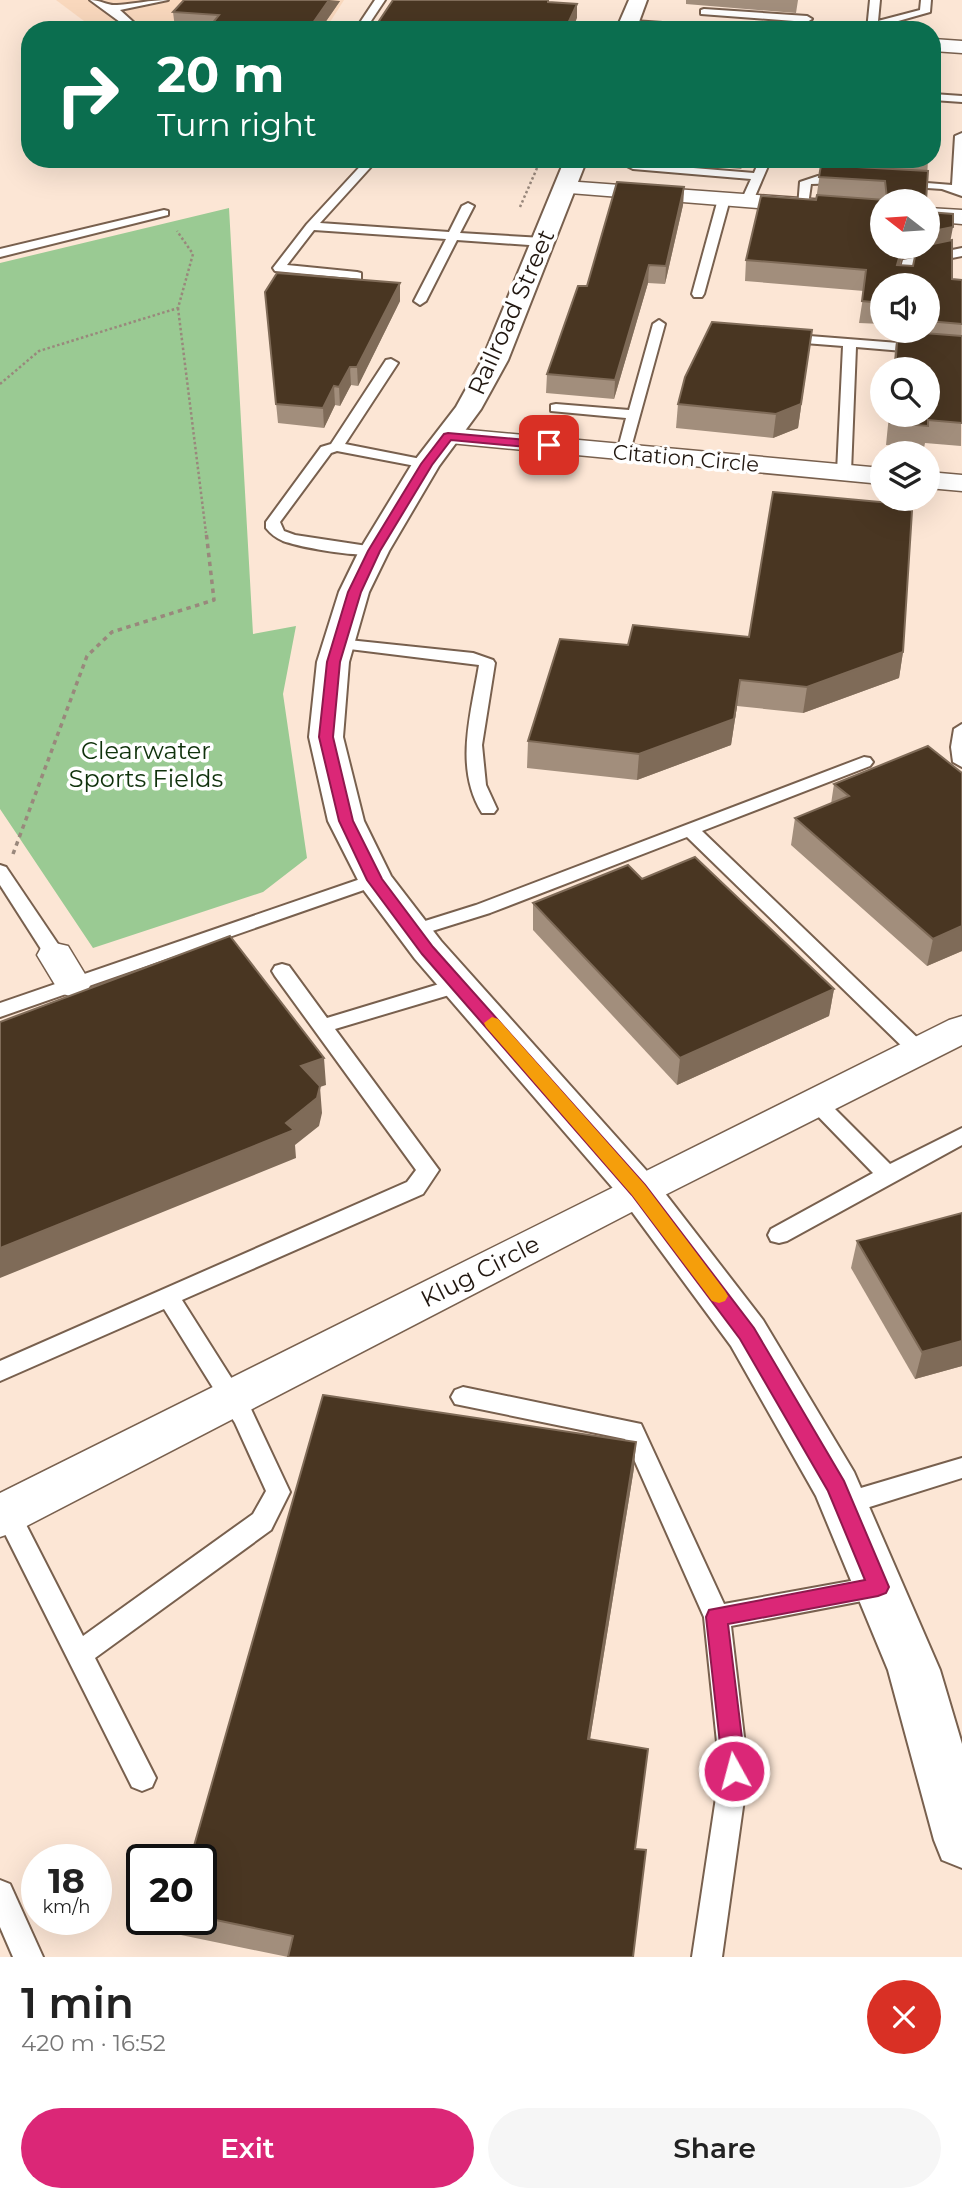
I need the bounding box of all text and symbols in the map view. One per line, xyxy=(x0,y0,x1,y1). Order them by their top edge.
text: 20 m xyxy=(157,45,284,104)
icon: right xyxy=(42,49,133,140)
text: Turn right xyxy=(157,105,317,144)
north arrow xyxy=(870,189,940,259)
map controls xyxy=(870,189,940,511)
street label: Railroad Street xyxy=(462,225,561,399)
button: sound xyxy=(870,273,940,343)
button: search xyxy=(870,357,940,427)
pin xyxy=(519,415,579,475)
icon: arrive xyxy=(530,426,568,464)
street label: Citation Circle xyxy=(612,439,760,477)
button: layers xyxy=(870,441,940,511)
park label: Clearwater Sports Fields xyxy=(69,736,223,793)
street label: Klug Circle xyxy=(416,1229,544,1313)
position arrow xyxy=(697,1734,771,1808)
speed limit sign: 20 xyxy=(126,1844,217,1935)
text: 18 xyxy=(48,1859,85,1902)
text: km/h xyxy=(42,1896,91,1918)
text: 1 min xyxy=(21,1977,134,2029)
button: close xyxy=(867,1980,941,2054)
text: 420 m · 16:52 xyxy=(21,2029,166,2057)
button: Exit xyxy=(21,2108,474,2188)
button: Share xyxy=(488,2108,941,2188)

